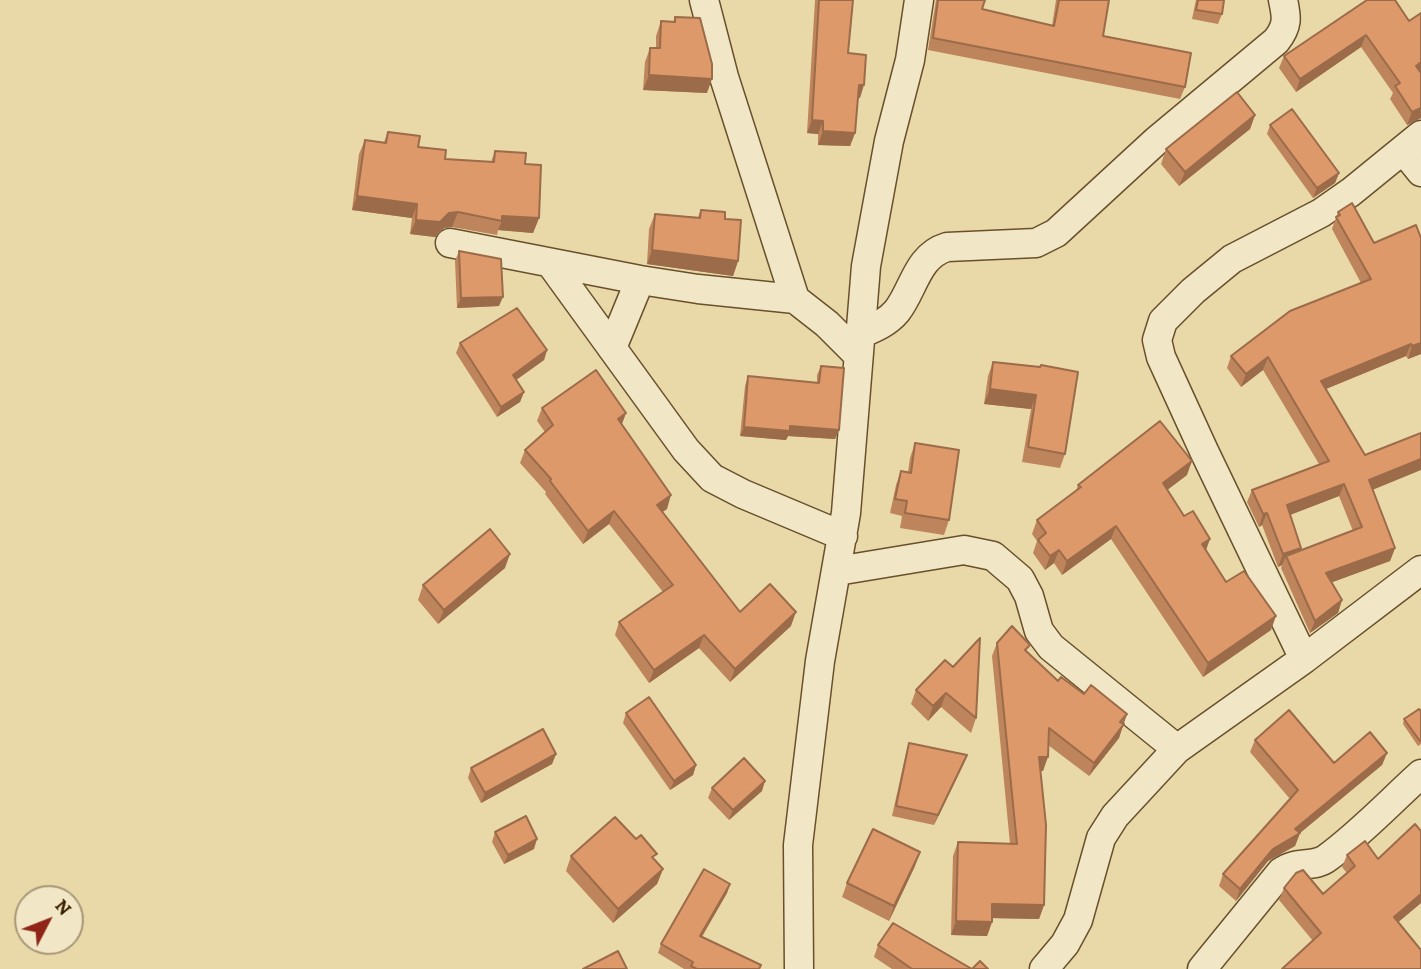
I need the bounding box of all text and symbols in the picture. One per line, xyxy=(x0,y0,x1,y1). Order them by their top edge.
north arrow xyxy=(14,885,84,955)
text: N xyxy=(49,893,77,921)

